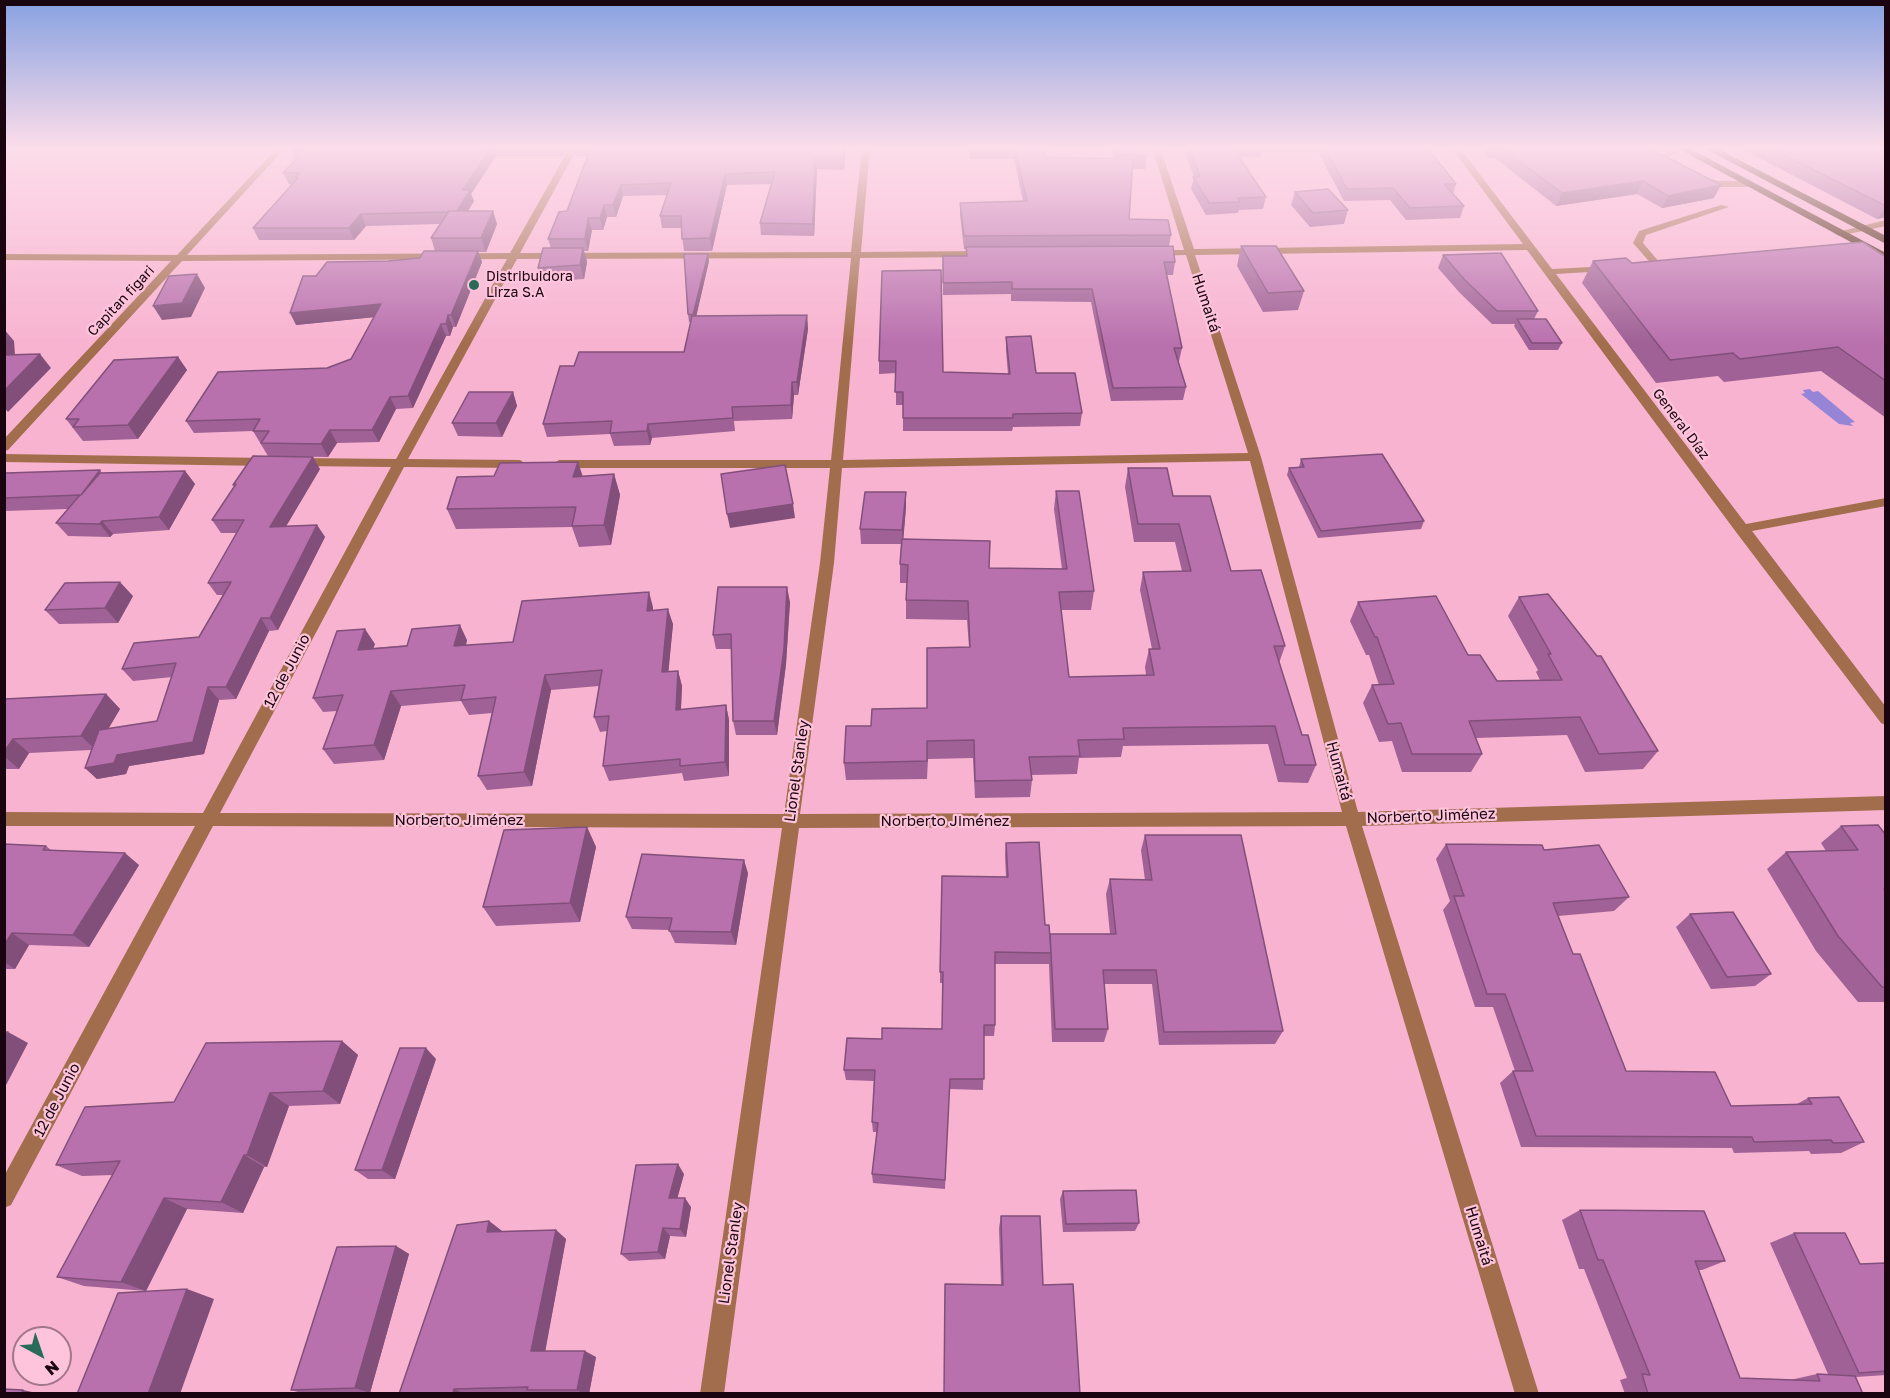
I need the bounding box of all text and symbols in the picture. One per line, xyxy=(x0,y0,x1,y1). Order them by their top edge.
street label: Capitan figari xyxy=(84,262,158,340)
place label: Distribuidora Lirza S.A xyxy=(486,269,573,302)
street label: Humaitá xyxy=(1188,271,1224,335)
marker: Distribuidora Lirza S.A xyxy=(467,278,481,292)
street label: General Díaz xyxy=(1649,385,1713,463)
street label: 12 de Junio xyxy=(260,631,314,711)
street label: Lionel Stanley xyxy=(781,719,813,823)
street label: Humaitá xyxy=(1322,739,1356,803)
street label: Norberto Jiménez xyxy=(1366,805,1496,827)
street label: Norberto Jiménez xyxy=(395,811,523,829)
street label: Norberto Jiménez xyxy=(881,812,1009,830)
street label: 12 de Junio xyxy=(30,1060,84,1140)
street label: Lionel Stanley xyxy=(715,1201,747,1305)
street label: Humaitá xyxy=(1462,1204,1496,1268)
north arrow xyxy=(12,1326,72,1386)
text: N xyxy=(41,1357,63,1380)

